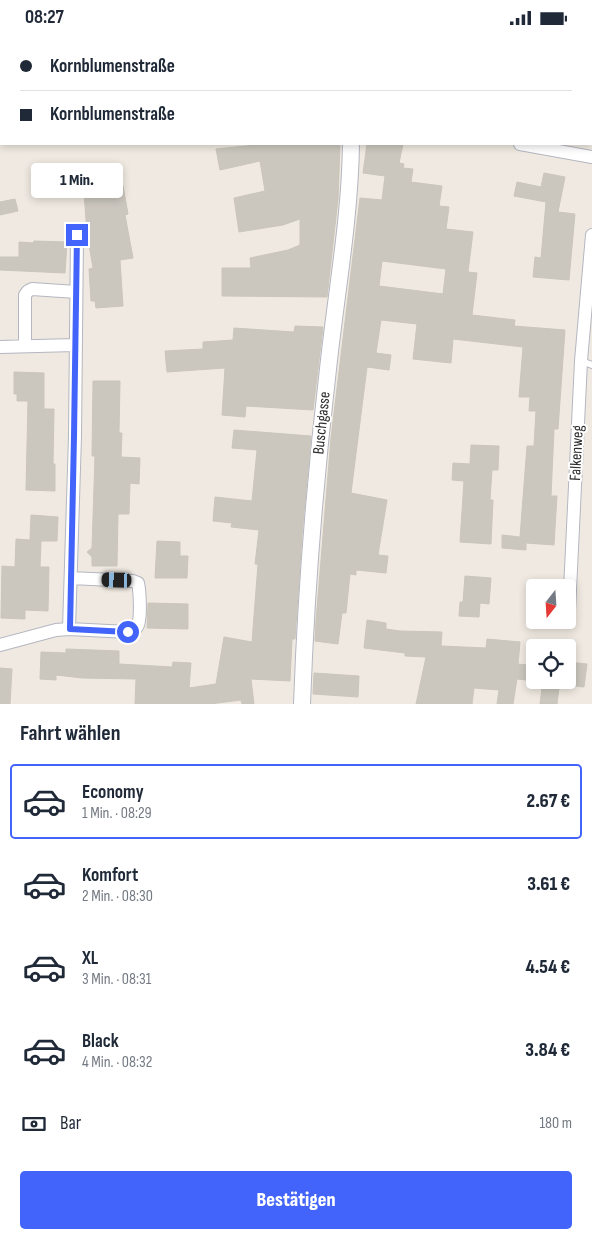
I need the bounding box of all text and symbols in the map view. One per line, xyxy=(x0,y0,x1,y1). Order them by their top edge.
text: 08:27 xyxy=(25,6,64,29)
text: Kornblumenstraße xyxy=(50,55,175,78)
text: Kornblumenstraße xyxy=(50,103,175,126)
callout: 1 Min. xyxy=(31,163,123,197)
text: 1 Min. xyxy=(60,171,94,190)
route end xyxy=(66,224,88,246)
street label: Buschgasse xyxy=(309,391,335,455)
street label: Falkenweg xyxy=(566,425,588,481)
car xyxy=(101,572,132,588)
north arrow xyxy=(526,579,576,629)
map controls xyxy=(526,579,576,689)
route start xyxy=(117,621,139,643)
button: locate xyxy=(526,639,576,689)
text: Fahrt wählen xyxy=(20,720,121,747)
icon: car xyxy=(22,779,67,824)
text: Economy xyxy=(82,781,144,804)
text: 2.67 € xyxy=(527,790,570,813)
text: 1 Min. · 08:29 xyxy=(82,804,152,823)
icon: car xyxy=(22,862,67,907)
text: Komfort xyxy=(82,864,138,887)
text: 3.61 € xyxy=(527,873,570,896)
text: 2 Min. · 08:30 xyxy=(82,887,153,906)
icon: car xyxy=(22,945,67,990)
text: XL xyxy=(82,947,98,970)
text: 4.54 € xyxy=(525,956,570,979)
text: 3 Min. · 08:31 xyxy=(82,970,151,989)
icon: car xyxy=(22,1028,67,1073)
text: Black xyxy=(82,1030,119,1053)
text: 3.84 € xyxy=(525,1039,570,1062)
text: 4 Min. · 08:32 xyxy=(82,1053,152,1072)
icon: cash xyxy=(20,1110,48,1138)
text: Bar xyxy=(60,1112,81,1135)
text: 180 m xyxy=(539,1114,572,1133)
button: Bestätigen xyxy=(20,1171,572,1229)

